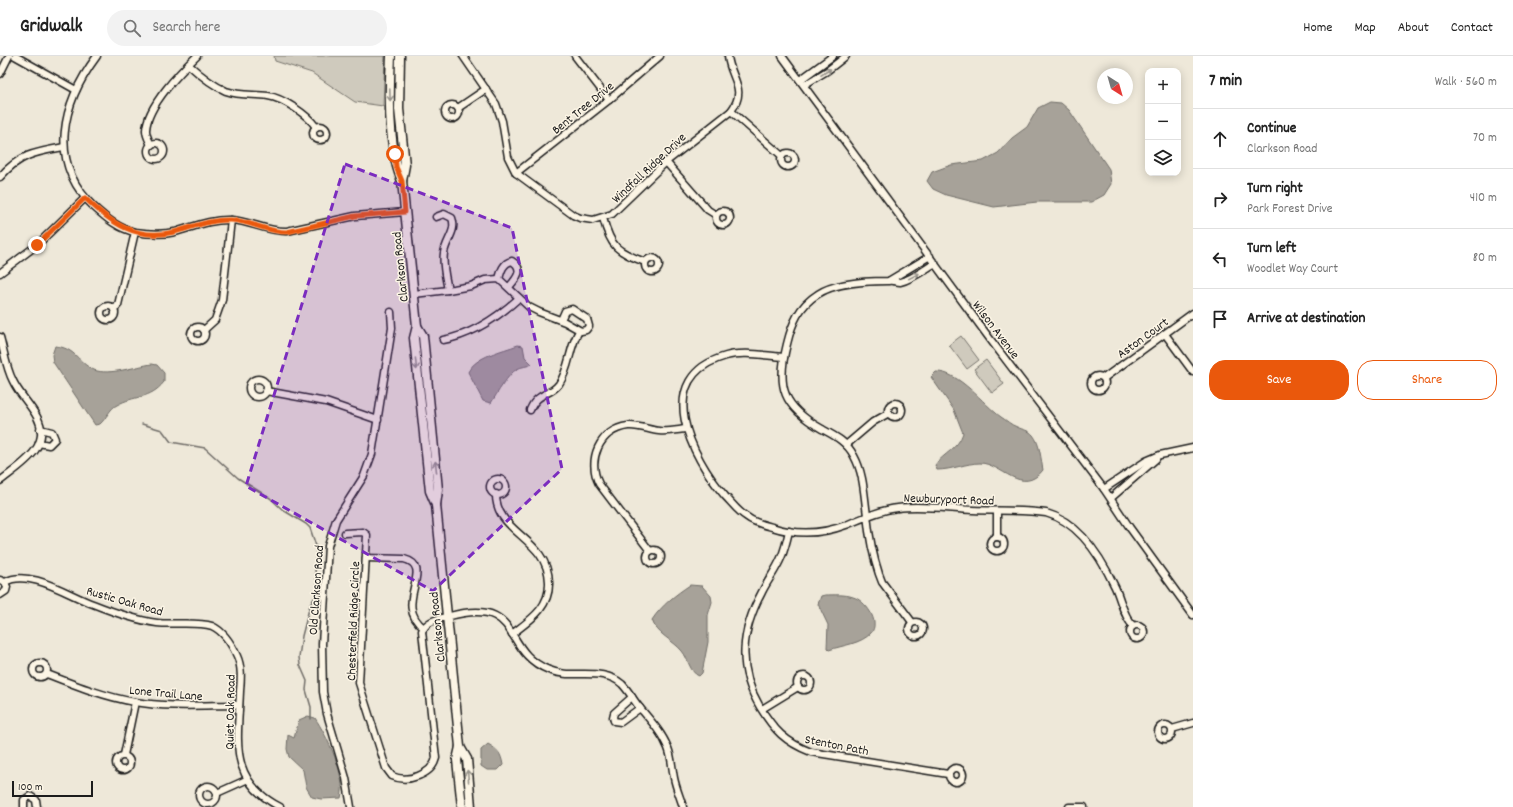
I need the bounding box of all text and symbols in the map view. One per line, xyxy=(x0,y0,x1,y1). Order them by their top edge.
search box xyxy=(107,10,387,46)
text: Gridwalk xyxy=(20,14,83,41)
icon: search xyxy=(121,17,143,39)
text: Search here xyxy=(153,17,220,39)
text: Home xyxy=(1303,18,1332,38)
text: Map xyxy=(1354,18,1376,38)
text: About xyxy=(1398,18,1429,38)
text: Contact xyxy=(1451,18,1493,38)
one-way arrow xyxy=(820,68,831,76)
north arrow xyxy=(1097,68,1133,104)
map controls xyxy=(1145,68,1181,176)
button: + xyxy=(1145,68,1181,104)
text: 7 min xyxy=(1209,70,1242,94)
text: Walk · 560 m xyxy=(1435,73,1497,92)
street label: Bent Tree Drive xyxy=(548,78,619,140)
one-way arrow xyxy=(386,88,394,101)
button: − xyxy=(1145,104,1181,140)
text: Continue xyxy=(1247,118,1296,140)
icon: ahead xyxy=(1209,128,1231,150)
street label: Windfall Ridge Drive xyxy=(608,129,692,209)
text: 70 m xyxy=(1473,129,1497,148)
button: layers xyxy=(1145,140,1181,176)
text: Clarkson Road xyxy=(1247,140,1317,159)
route start xyxy=(386,145,404,163)
text: Turn right xyxy=(1247,178,1303,200)
icon: right xyxy=(1209,188,1231,210)
text: 410 m xyxy=(1470,189,1497,208)
text: Park Forest Drive xyxy=(1247,200,1333,219)
street label: Clarkson Road xyxy=(388,231,415,303)
route end xyxy=(28,236,46,254)
text: Turn left xyxy=(1247,238,1296,260)
icon: left xyxy=(1209,248,1231,270)
text: 80 m xyxy=(1473,249,1497,268)
text: Woodlet Way Court xyxy=(1247,260,1338,279)
one-way arrow xyxy=(907,272,919,279)
street label: Wilson Avenue xyxy=(967,297,1023,364)
icon: arrive xyxy=(1209,308,1231,330)
text: Arrive at destination xyxy=(1247,308,1365,330)
street label: Aston Court xyxy=(1114,314,1173,364)
one-way arrow xyxy=(413,357,420,370)
button: Save xyxy=(1209,360,1349,400)
button: Share xyxy=(1357,360,1497,400)
one-way arrow xyxy=(432,461,440,474)
street label: Newburyport Road xyxy=(903,489,994,512)
street label: Old Clarkson Road xyxy=(305,545,330,636)
street label: Chesterfield Ridge Circle xyxy=(343,561,366,681)
street label: Rustic Oak Road xyxy=(84,582,165,622)
street label: Clarkson Road xyxy=(425,591,452,663)
street label: Quiet Oak Road xyxy=(221,674,242,750)
street label: Lone Trail Lane xyxy=(128,682,204,707)
street label: Stenton Path xyxy=(803,731,870,762)
one-way arrow xyxy=(465,770,472,783)
scale bar xyxy=(12,779,93,798)
text: 100 m xyxy=(18,780,42,796)

